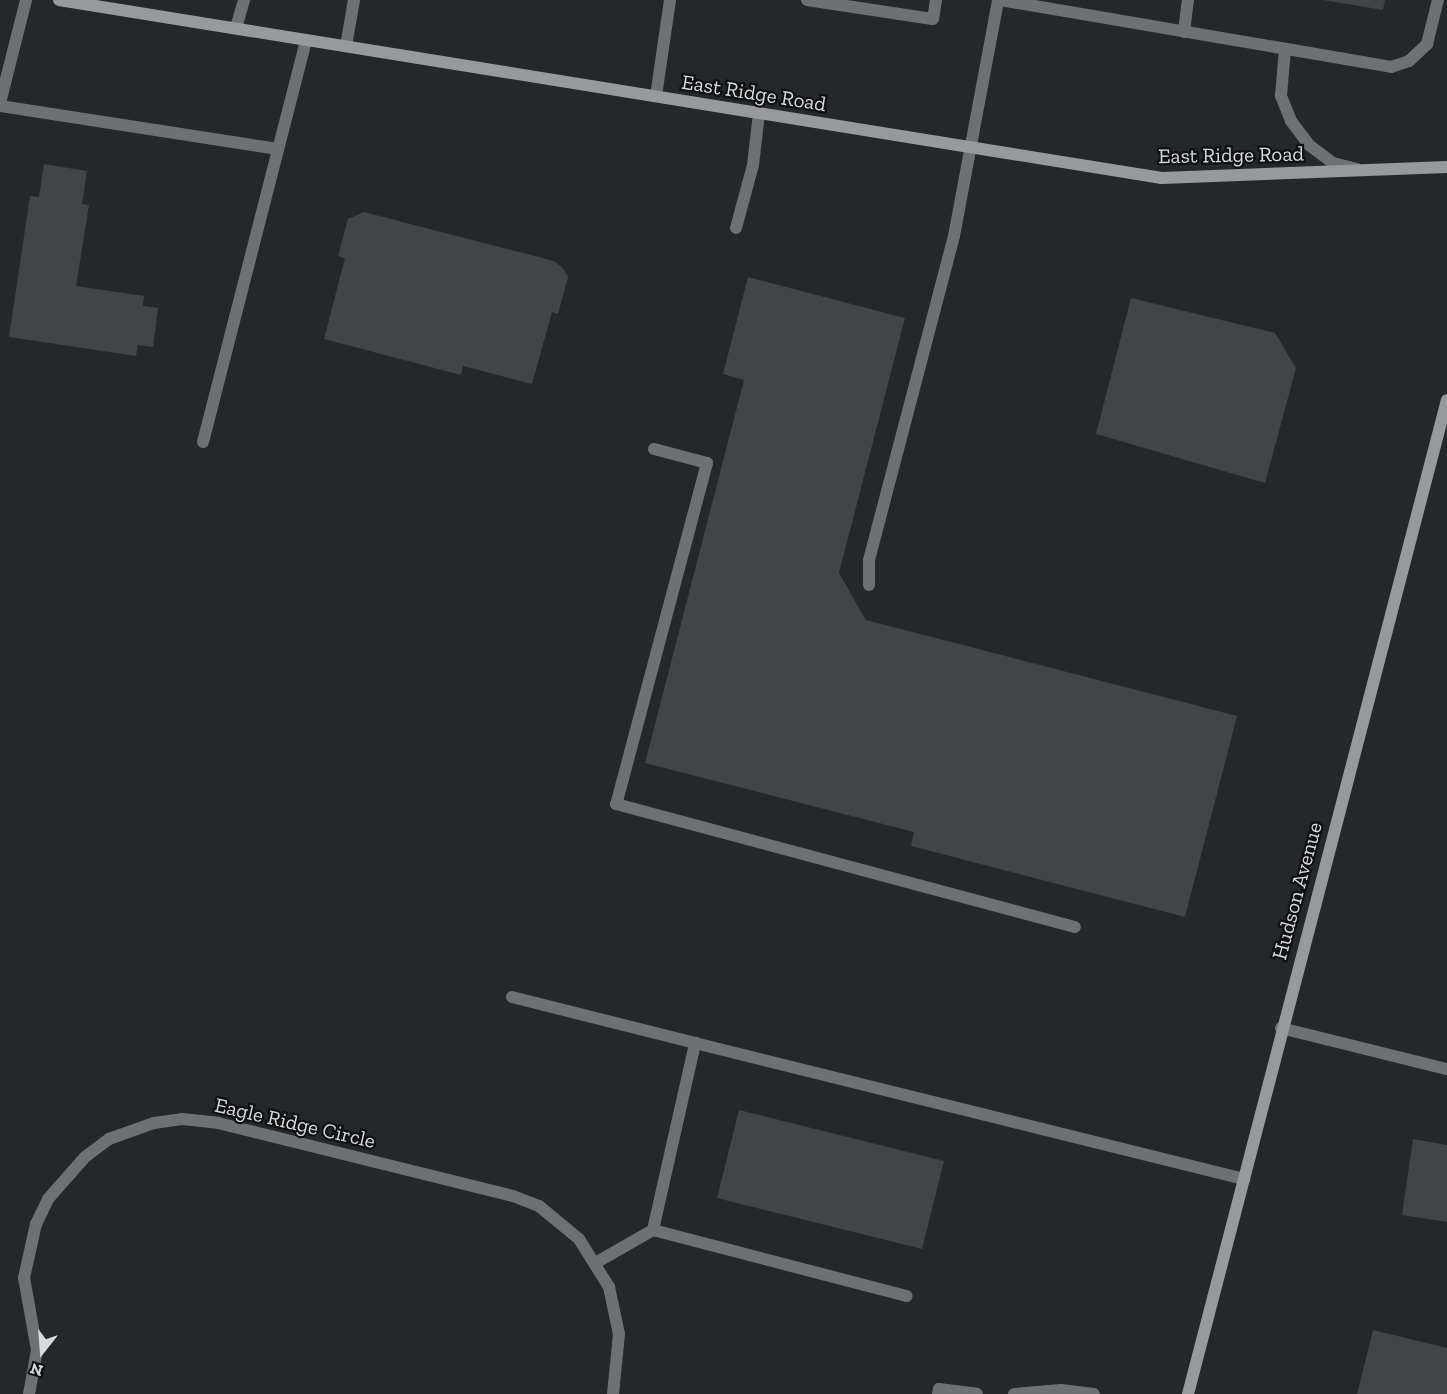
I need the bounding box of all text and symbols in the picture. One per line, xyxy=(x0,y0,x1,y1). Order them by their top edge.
street label: East Ridge Road xyxy=(680,69,828,117)
street label: East Ridge Road xyxy=(1158,141,1304,169)
street label: Hudson Avenue xyxy=(1266,819,1328,963)
street label: Eagle Ridge Circle xyxy=(212,1092,378,1154)
north arrow xyxy=(12,1322,72,1382)
text: N xyxy=(28,1359,45,1381)

